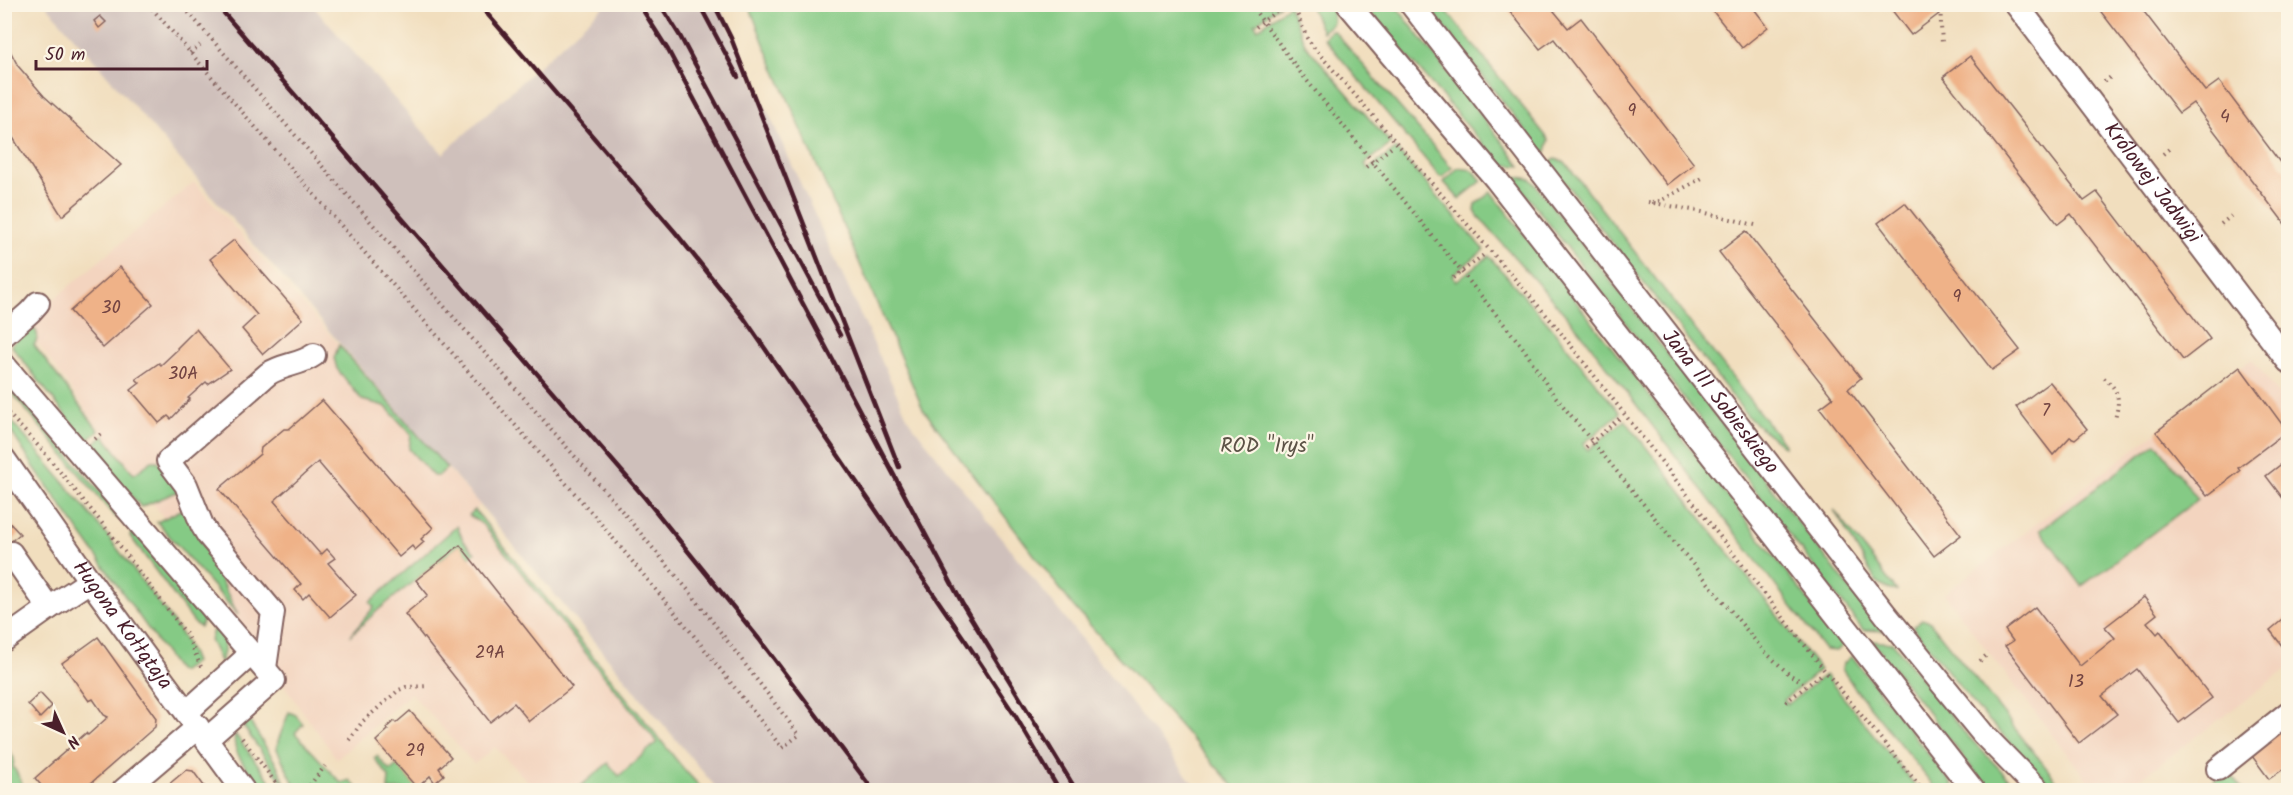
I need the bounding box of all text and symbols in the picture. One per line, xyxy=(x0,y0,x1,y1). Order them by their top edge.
scale bar xyxy=(36,33,207,71)
text: 50 m xyxy=(45,41,85,70)
house number: 9 xyxy=(1628,97,1637,126)
house number: 4 xyxy=(2220,103,2230,132)
street label: Królowej Jadwigi xyxy=(2095,115,2210,252)
house number: 9 xyxy=(1953,283,1962,312)
house number: 30 xyxy=(101,294,121,323)
street label: Jana III Sobieskiego xyxy=(1653,322,1787,482)
house number: 30A xyxy=(168,360,198,389)
house number: 7 xyxy=(2042,397,2051,426)
park label: ROD "Irys" xyxy=(1220,430,1314,463)
street label: Hugona Kołłątaja xyxy=(64,554,181,697)
house number: 29A xyxy=(475,639,505,668)
house number: 13 xyxy=(2068,668,2084,697)
north arrow xyxy=(33,702,93,762)
text: N xyxy=(60,729,85,754)
house number: 29 xyxy=(405,737,425,766)

